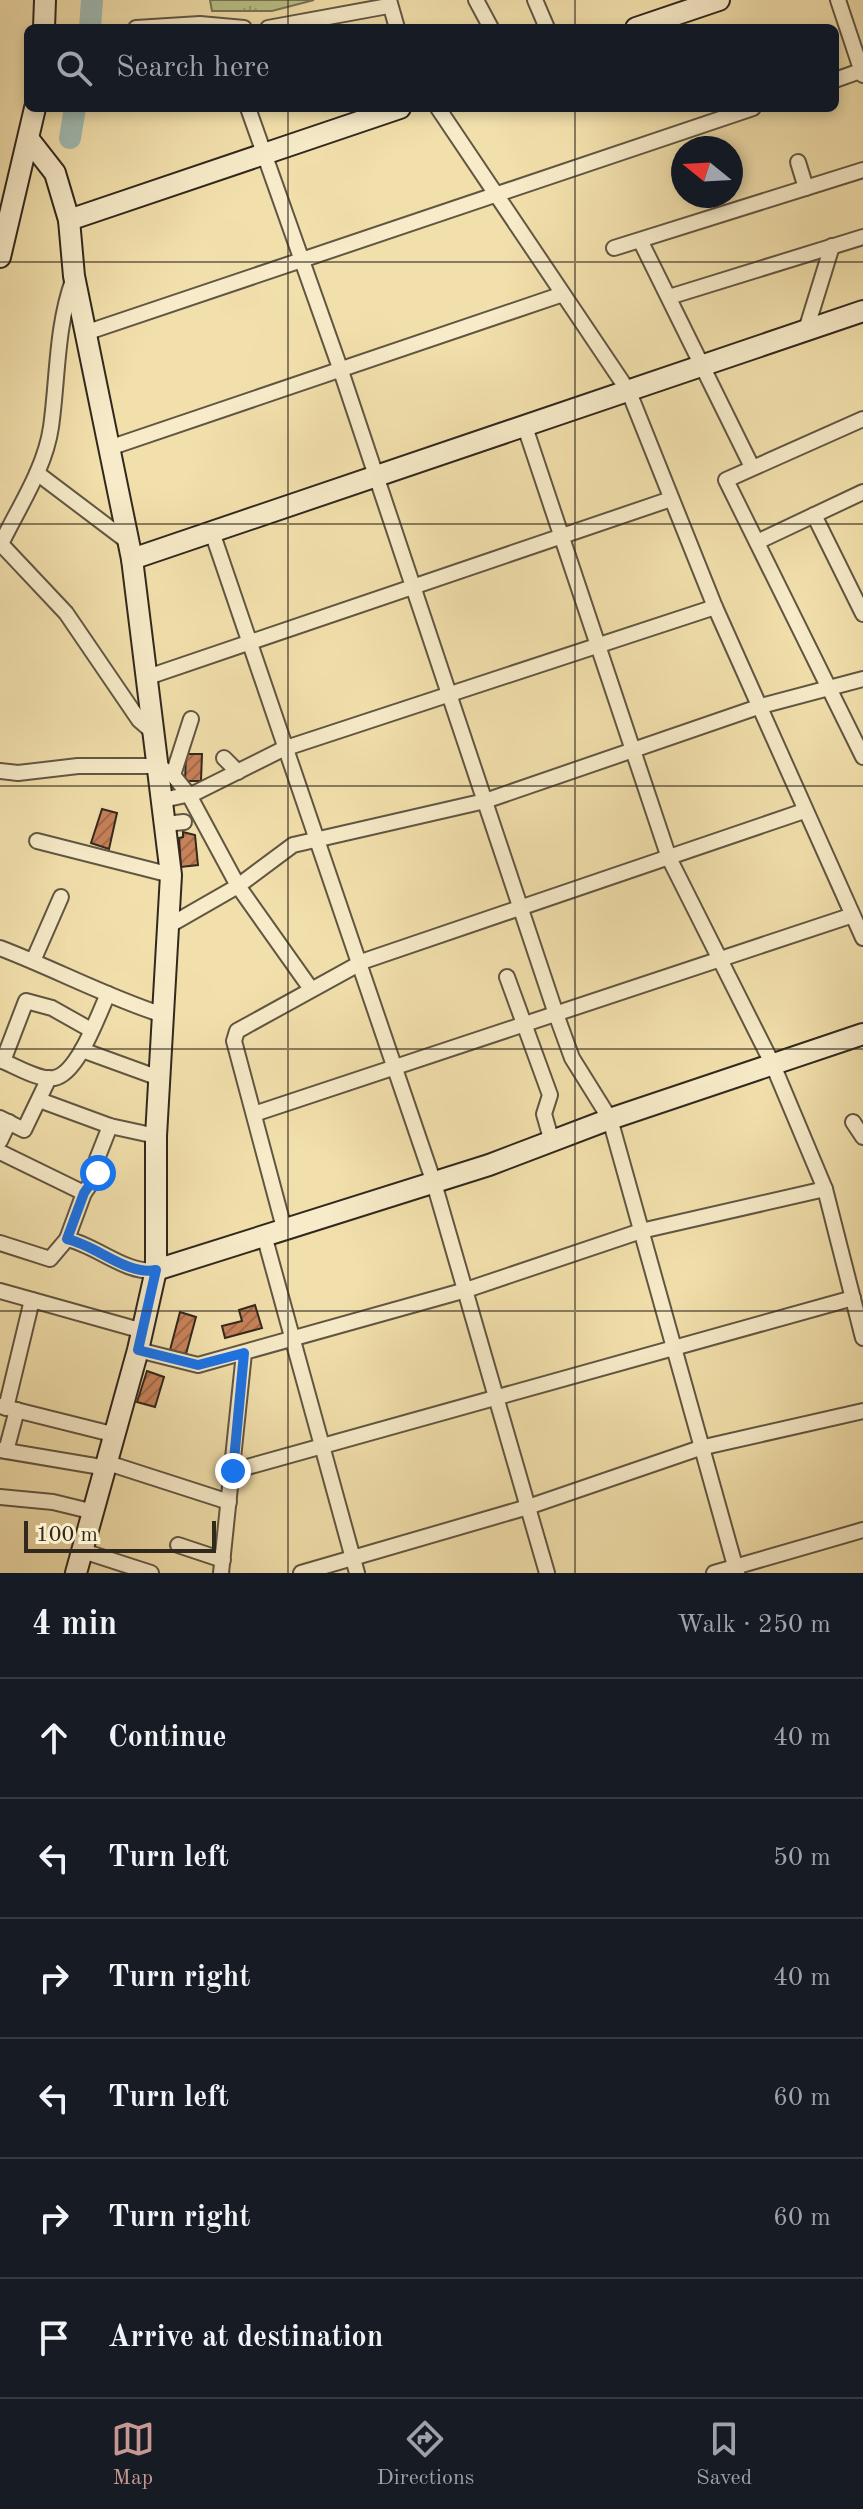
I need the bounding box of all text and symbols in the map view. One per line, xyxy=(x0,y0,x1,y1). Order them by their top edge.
search box xyxy=(24,24,839,112)
icon: search xyxy=(52,46,96,90)
text: Search here xyxy=(116,53,270,83)
north arrow xyxy=(671,136,743,208)
route start xyxy=(80,1155,116,1191)
route end xyxy=(215,1453,251,1489)
scale bar xyxy=(24,1517,216,1553)
text: 100 m xyxy=(36,1524,98,1546)
text: 4 min xyxy=(32,1608,117,1642)
text: Walk · 250 m xyxy=(677,1612,831,1638)
icon: ahead xyxy=(32,1716,76,1760)
text: Continue xyxy=(108,1723,227,1753)
text: 40 m xyxy=(773,1725,831,1751)
icon: left xyxy=(32,1836,76,1880)
text: Turn left xyxy=(108,1843,229,1873)
text: 50 m xyxy=(773,1845,831,1871)
icon: right xyxy=(32,1956,76,2000)
text: Turn right xyxy=(108,1963,250,1993)
text: 40 m xyxy=(773,1965,831,1991)
icon: left xyxy=(32,2076,76,2120)
text: Turn left xyxy=(108,2083,229,2113)
text: 60 m xyxy=(773,2085,831,2111)
icon: right xyxy=(32,2196,76,2240)
text: Turn right xyxy=(108,2203,250,2233)
text: 60 m xyxy=(773,2205,831,2231)
icon: arrive xyxy=(32,2316,76,2360)
text: Arrive at destination xyxy=(108,2323,383,2353)
tab: Map xyxy=(111,2417,155,2492)
tab: Directions xyxy=(377,2417,474,2492)
tab: Saved xyxy=(696,2417,752,2492)

